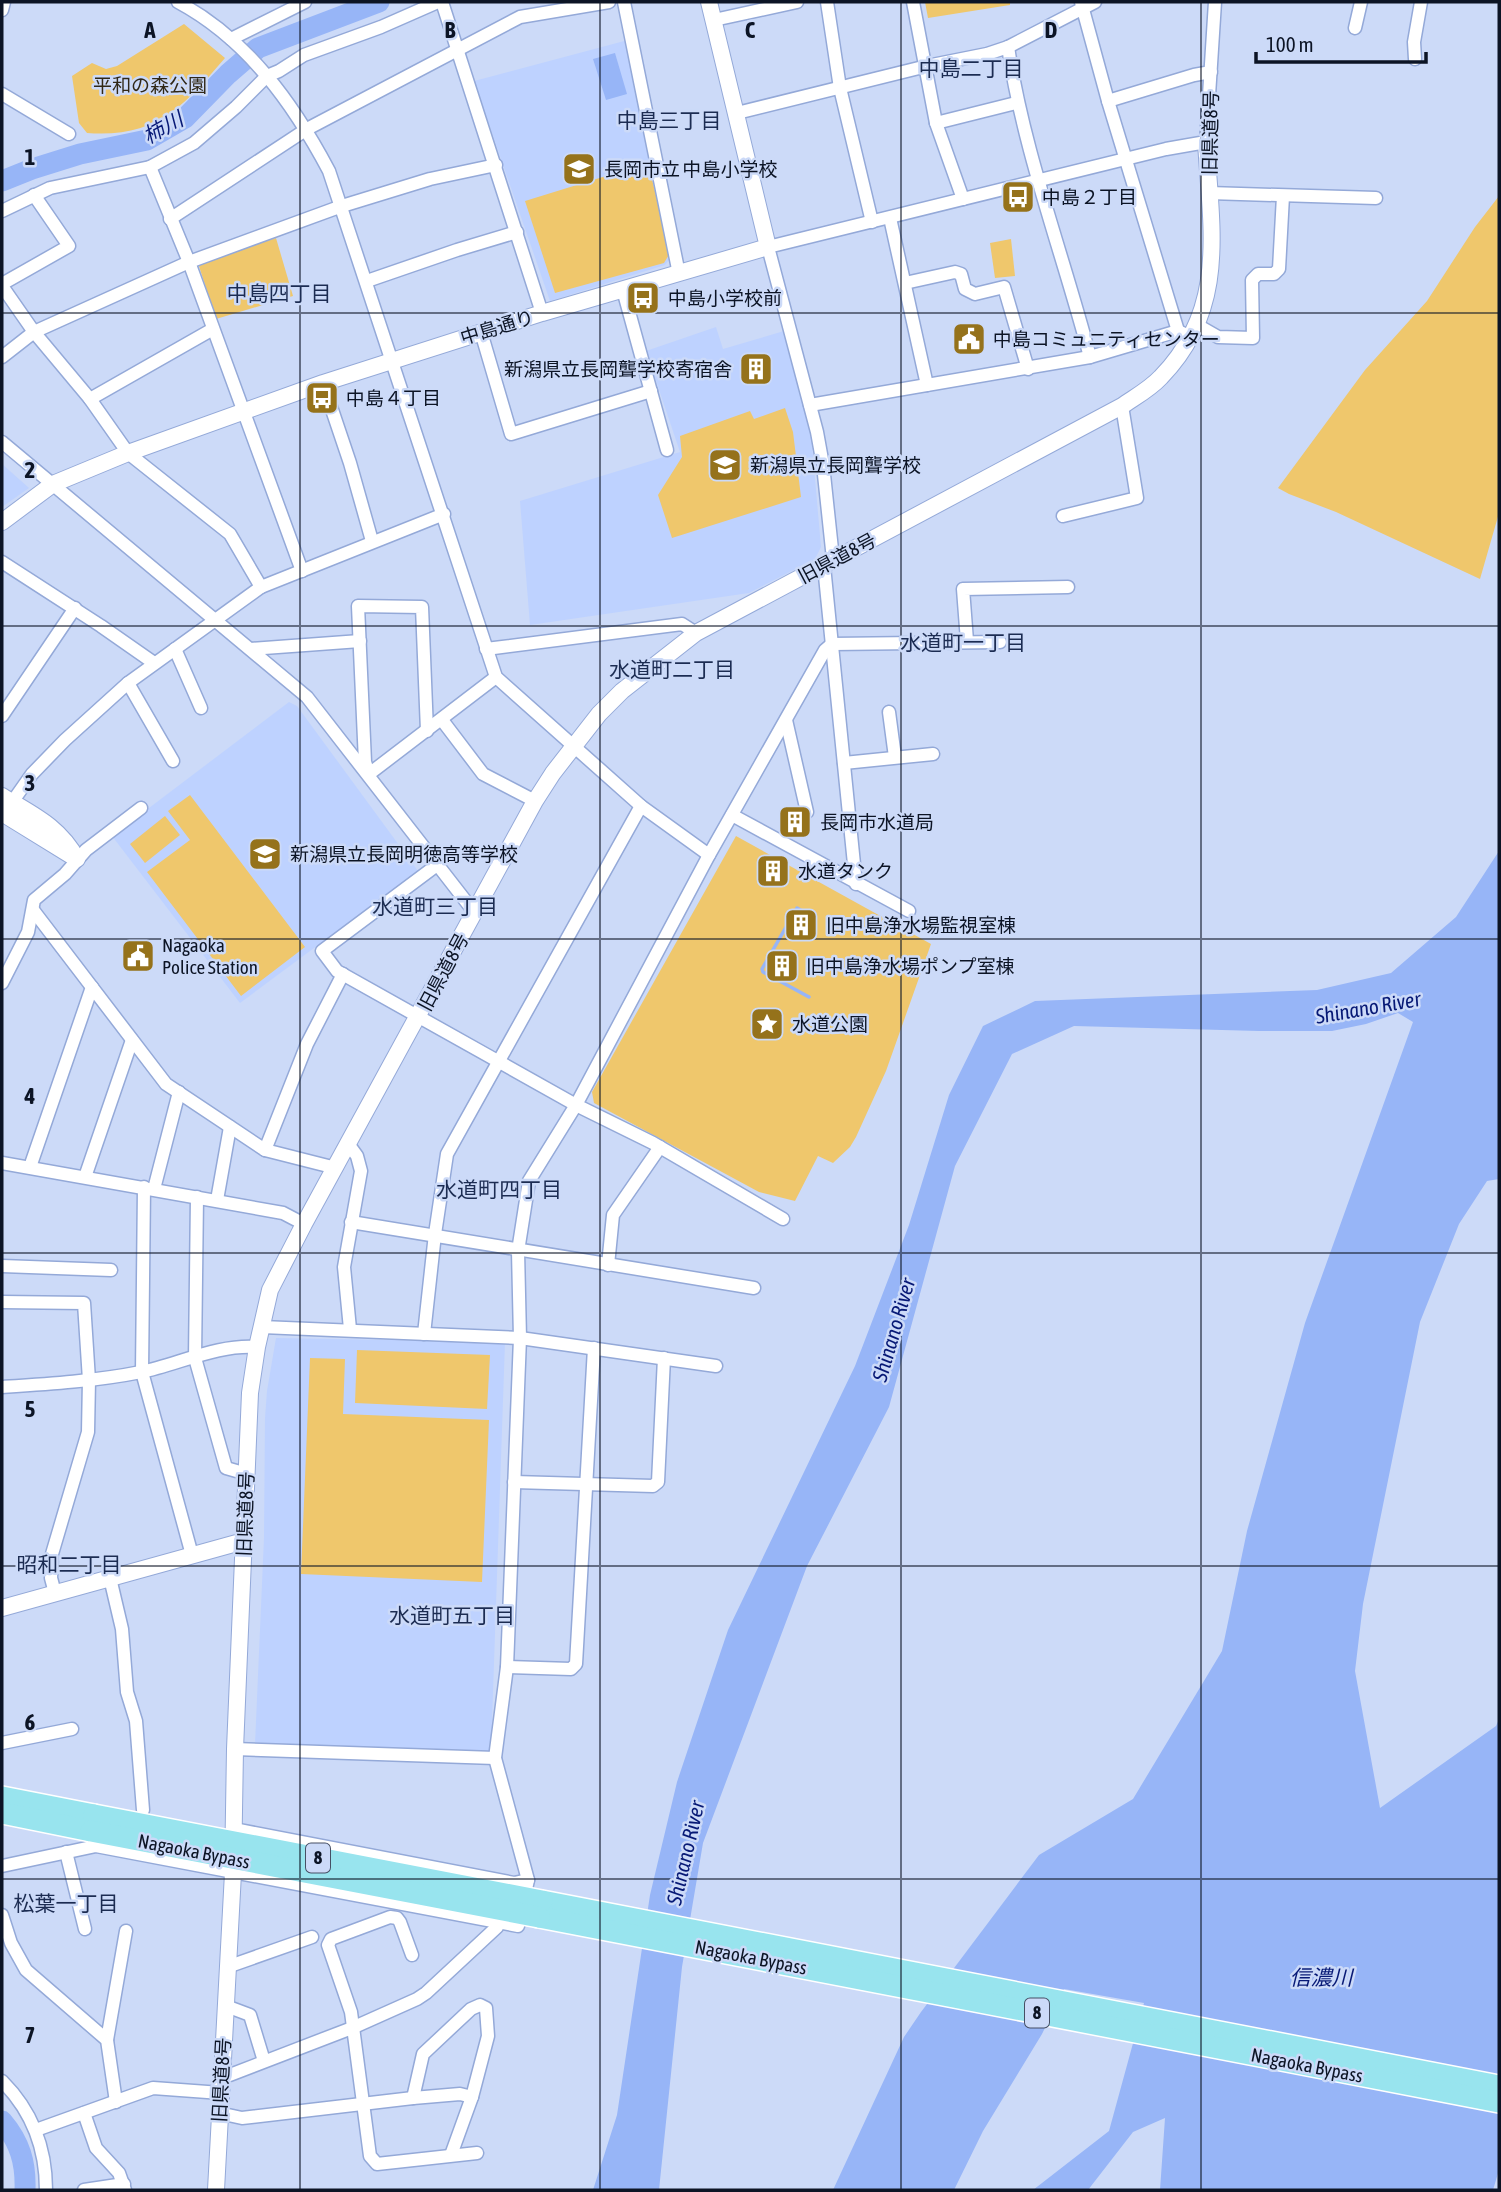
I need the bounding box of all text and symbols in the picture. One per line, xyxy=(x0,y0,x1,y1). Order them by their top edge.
text: A xyxy=(143,17,156,43)
text: B xyxy=(445,17,456,43)
text: C xyxy=(745,17,756,43)
text: D xyxy=(1045,17,1058,43)
scale bar xyxy=(1256,21,1426,65)
text: 100 m xyxy=(1266,32,1314,56)
district label: 中島二丁目 xyxy=(919,56,1024,80)
park label: 平和の森公園 xyxy=(93,74,207,96)
street label: 旧県道8号 xyxy=(1198,90,1222,176)
water label: 柿川 xyxy=(138,105,188,148)
district label: 中島三丁目 xyxy=(617,108,722,132)
text: 1 xyxy=(25,144,36,170)
school or university icon: 長岡市立 中島小学校 xyxy=(560,150,598,188)
place label: 長岡市立 中島小学校 xyxy=(604,158,778,180)
bus stop icon: 中島２丁目 xyxy=(999,178,1037,216)
place label: 中島２丁目 xyxy=(1042,186,1137,208)
bus stop icon: 中島小学校前 xyxy=(624,279,662,317)
district label: 中島四丁目 xyxy=(227,281,332,305)
place label: 中島小学校前 xyxy=(668,287,782,309)
street label: 中島通り xyxy=(457,305,537,349)
public building icon: 中島コミュニティセンター xyxy=(950,320,988,358)
place label: 中島コミュニティセンター xyxy=(993,328,1220,350)
building icon: 新潟県立長岡聾学校寄宿舎 xyxy=(737,350,775,388)
place label: 新潟県立長岡聾学校寄宿舎 xyxy=(504,358,732,380)
bus stop icon: 中島４丁目 xyxy=(303,379,341,417)
place label: 中島４丁目 xyxy=(346,387,441,409)
school or university icon: 新潟県立長岡聾学校 xyxy=(706,446,744,484)
place label: 新潟県立長岡聾学校 xyxy=(750,454,921,476)
text: 2 xyxy=(25,457,35,483)
street label: 旧県道8号 xyxy=(794,528,880,588)
district label: 水道町一丁目 xyxy=(900,630,1026,654)
district label: 水道町二丁目 xyxy=(609,657,735,681)
text: 3 xyxy=(25,770,35,796)
building icon: 長岡市水道局 xyxy=(776,803,814,841)
place label: 長岡市水道局 xyxy=(820,811,934,833)
school or university icon: 新潟県立長岡明徳高等学校 xyxy=(246,835,284,873)
place label: 新潟県立長岡明徳高等学校 xyxy=(290,843,518,865)
building icon: 水道タンク xyxy=(754,852,792,890)
place label: 水道タンク xyxy=(798,860,893,882)
district label: 水道町三丁目 xyxy=(372,894,498,918)
building icon: 旧中島浄水場監視室棟 xyxy=(782,906,820,944)
place label: 旧中島浄水場監視室棟 xyxy=(826,914,1016,936)
street label: 旧県道8号 xyxy=(413,929,473,1015)
place label: Nagaoka Police Station xyxy=(162,934,258,978)
public building icon: Nagaoka Police Station xyxy=(119,937,157,975)
building icon: 旧中島浄水場ポンプ室棟 xyxy=(763,947,801,985)
place label: 旧中島浄水場ポンプ室棟 xyxy=(806,955,1014,977)
water label: Shinano River xyxy=(1312,986,1423,1028)
place icon: 水道公園 xyxy=(748,1005,786,1043)
place label: 水道公園 xyxy=(792,1013,868,1035)
text: 4 xyxy=(24,1083,36,1109)
district label: 水道町四丁目 xyxy=(436,1177,562,1201)
water label: Shinano River xyxy=(867,1275,919,1385)
text: 5 xyxy=(25,1396,36,1422)
street label: 旧県道8号 xyxy=(233,1471,257,1557)
district label: 昭和二丁目 xyxy=(17,1552,122,1576)
district label: 水道町五丁目 xyxy=(389,1603,515,1627)
text: 6 xyxy=(25,1709,36,1735)
water label: Shinano River xyxy=(661,1798,709,1908)
street label: Nagaoka Bypass xyxy=(136,1829,252,1873)
road number: 8 xyxy=(306,1844,330,1872)
district label: 松葉一丁目 xyxy=(14,1891,119,1915)
street label: Nagaoka Bypass xyxy=(693,1935,809,1979)
water label: 信濃川 xyxy=(1290,1965,1354,1989)
road number: 8 xyxy=(1025,1998,1049,2027)
text: 7 xyxy=(25,2022,35,2048)
street label: 旧県道8号 xyxy=(208,2037,234,2123)
street label: Nagaoka Bypass xyxy=(1249,2043,1365,2087)

